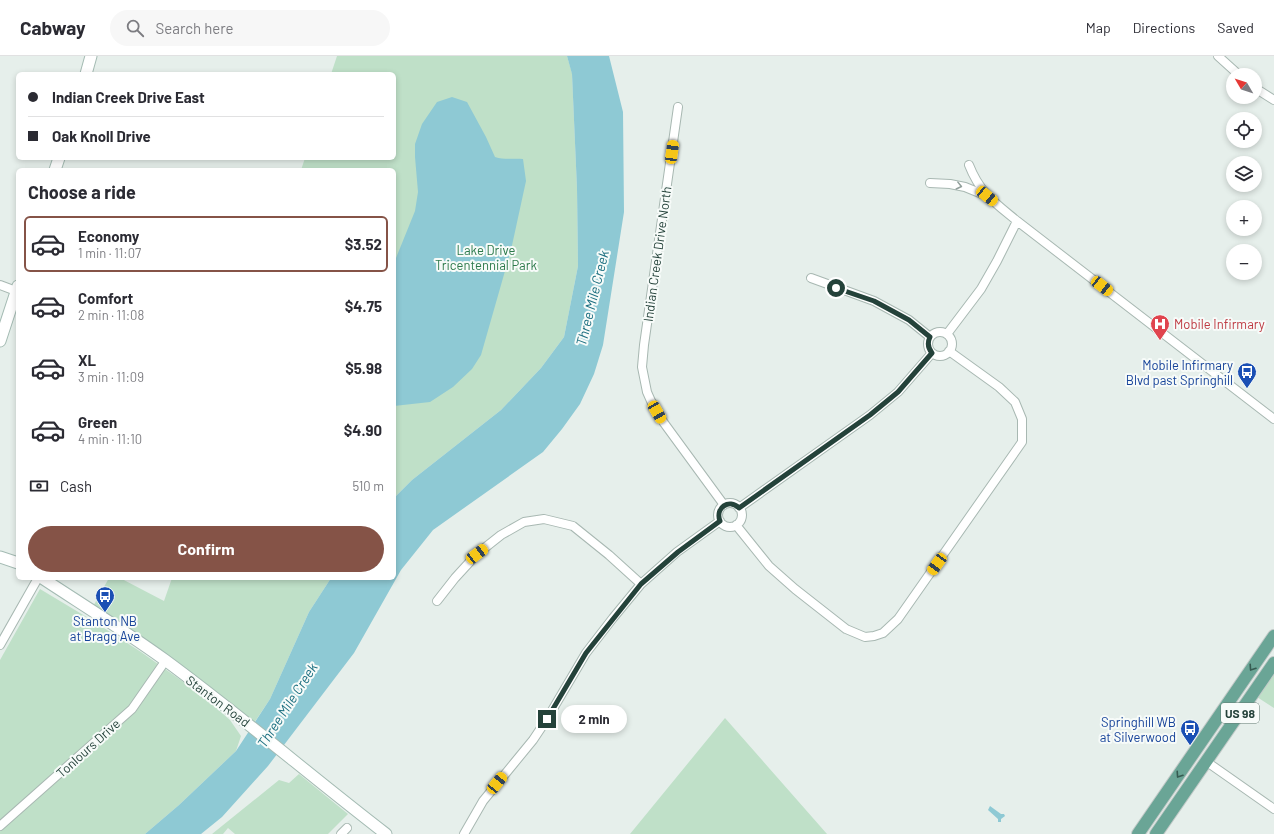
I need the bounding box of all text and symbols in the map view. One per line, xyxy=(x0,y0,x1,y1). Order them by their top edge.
search box xyxy=(110,10,390,46)
text: Cabway xyxy=(20,16,86,39)
icon: search xyxy=(124,17,146,39)
text: Search here xyxy=(156,19,234,37)
text: Map xyxy=(1086,19,1111,36)
text: Directions xyxy=(1133,19,1195,36)
text: Saved xyxy=(1217,19,1254,36)
north arrow xyxy=(1226,68,1262,104)
map controls xyxy=(1226,68,1262,280)
text: Indian Creek Drive East xyxy=(52,88,205,106)
button: locate xyxy=(1226,112,1262,148)
text: Oak Knoll Drive xyxy=(52,127,151,145)
car xyxy=(664,139,680,165)
button: layers xyxy=(1226,156,1262,192)
text: Choose a ride xyxy=(28,181,136,203)
one-way arrow xyxy=(955,181,962,190)
car xyxy=(974,184,1000,208)
street label: Indian Creek Drive North xyxy=(640,185,674,323)
button: + xyxy=(1226,200,1262,236)
icon: car xyxy=(30,226,66,262)
text: Economy xyxy=(78,227,139,245)
text: $3.52 xyxy=(345,235,382,253)
park label: Lake Drive Tricentennial Park xyxy=(435,242,537,273)
button: − xyxy=(1226,244,1262,280)
text: 1 min · 11:07 xyxy=(78,245,141,261)
water label: Three Mile Creek xyxy=(572,248,612,347)
car xyxy=(1089,274,1115,298)
route start xyxy=(827,279,845,297)
icon: car xyxy=(30,288,66,324)
text: Comfort xyxy=(78,289,133,307)
text: $4.75 xyxy=(345,297,382,315)
text: 2 min · 11:08 xyxy=(78,307,144,323)
hospital icon: Mobile Infirmary xyxy=(1149,313,1171,341)
place label: Mobile Infirmary xyxy=(1174,316,1265,332)
icon: car xyxy=(30,350,66,386)
text: XL xyxy=(78,351,96,369)
place label: Mobile Infirmary Blvd past Springhill xyxy=(1126,357,1233,388)
text: $5.98 xyxy=(345,359,382,377)
bus stop icon: Mobile Infirmary Blvd past Springhill xyxy=(1236,361,1258,389)
text: 3 min · 11:09 xyxy=(78,369,144,385)
car xyxy=(646,399,668,425)
icon: car xyxy=(30,412,66,448)
text: Green xyxy=(78,413,117,431)
text: $4.90 xyxy=(344,421,382,439)
text: 4 min · 11:10 xyxy=(78,431,142,447)
icon: cash xyxy=(28,475,50,497)
text: Cash xyxy=(60,477,92,495)
text: 510 m xyxy=(352,478,384,494)
button: Confirm xyxy=(28,526,384,572)
car xyxy=(464,542,490,566)
car xyxy=(925,551,949,577)
bus stop icon: Stanton NB at Bragg Ave xyxy=(94,585,116,613)
place label: Stanton NB at Bragg Ave xyxy=(70,613,140,644)
water label: Three Mile Creek xyxy=(253,659,321,751)
one-way arrow xyxy=(1249,664,1257,671)
street label: Stanton Road xyxy=(183,672,253,730)
road number: US 98 xyxy=(1221,703,1259,723)
callout: 2 min xyxy=(561,705,627,733)
route end xyxy=(538,710,556,728)
text: 2 min xyxy=(578,711,610,727)
place label: Springhill WB at Silverwood xyxy=(1100,714,1176,745)
street label: Tonlours Drive xyxy=(53,715,123,781)
bus stop icon: Springhill WB at Silverwood xyxy=(1179,718,1201,746)
car xyxy=(485,770,509,796)
one-way arrow xyxy=(1177,771,1184,778)

